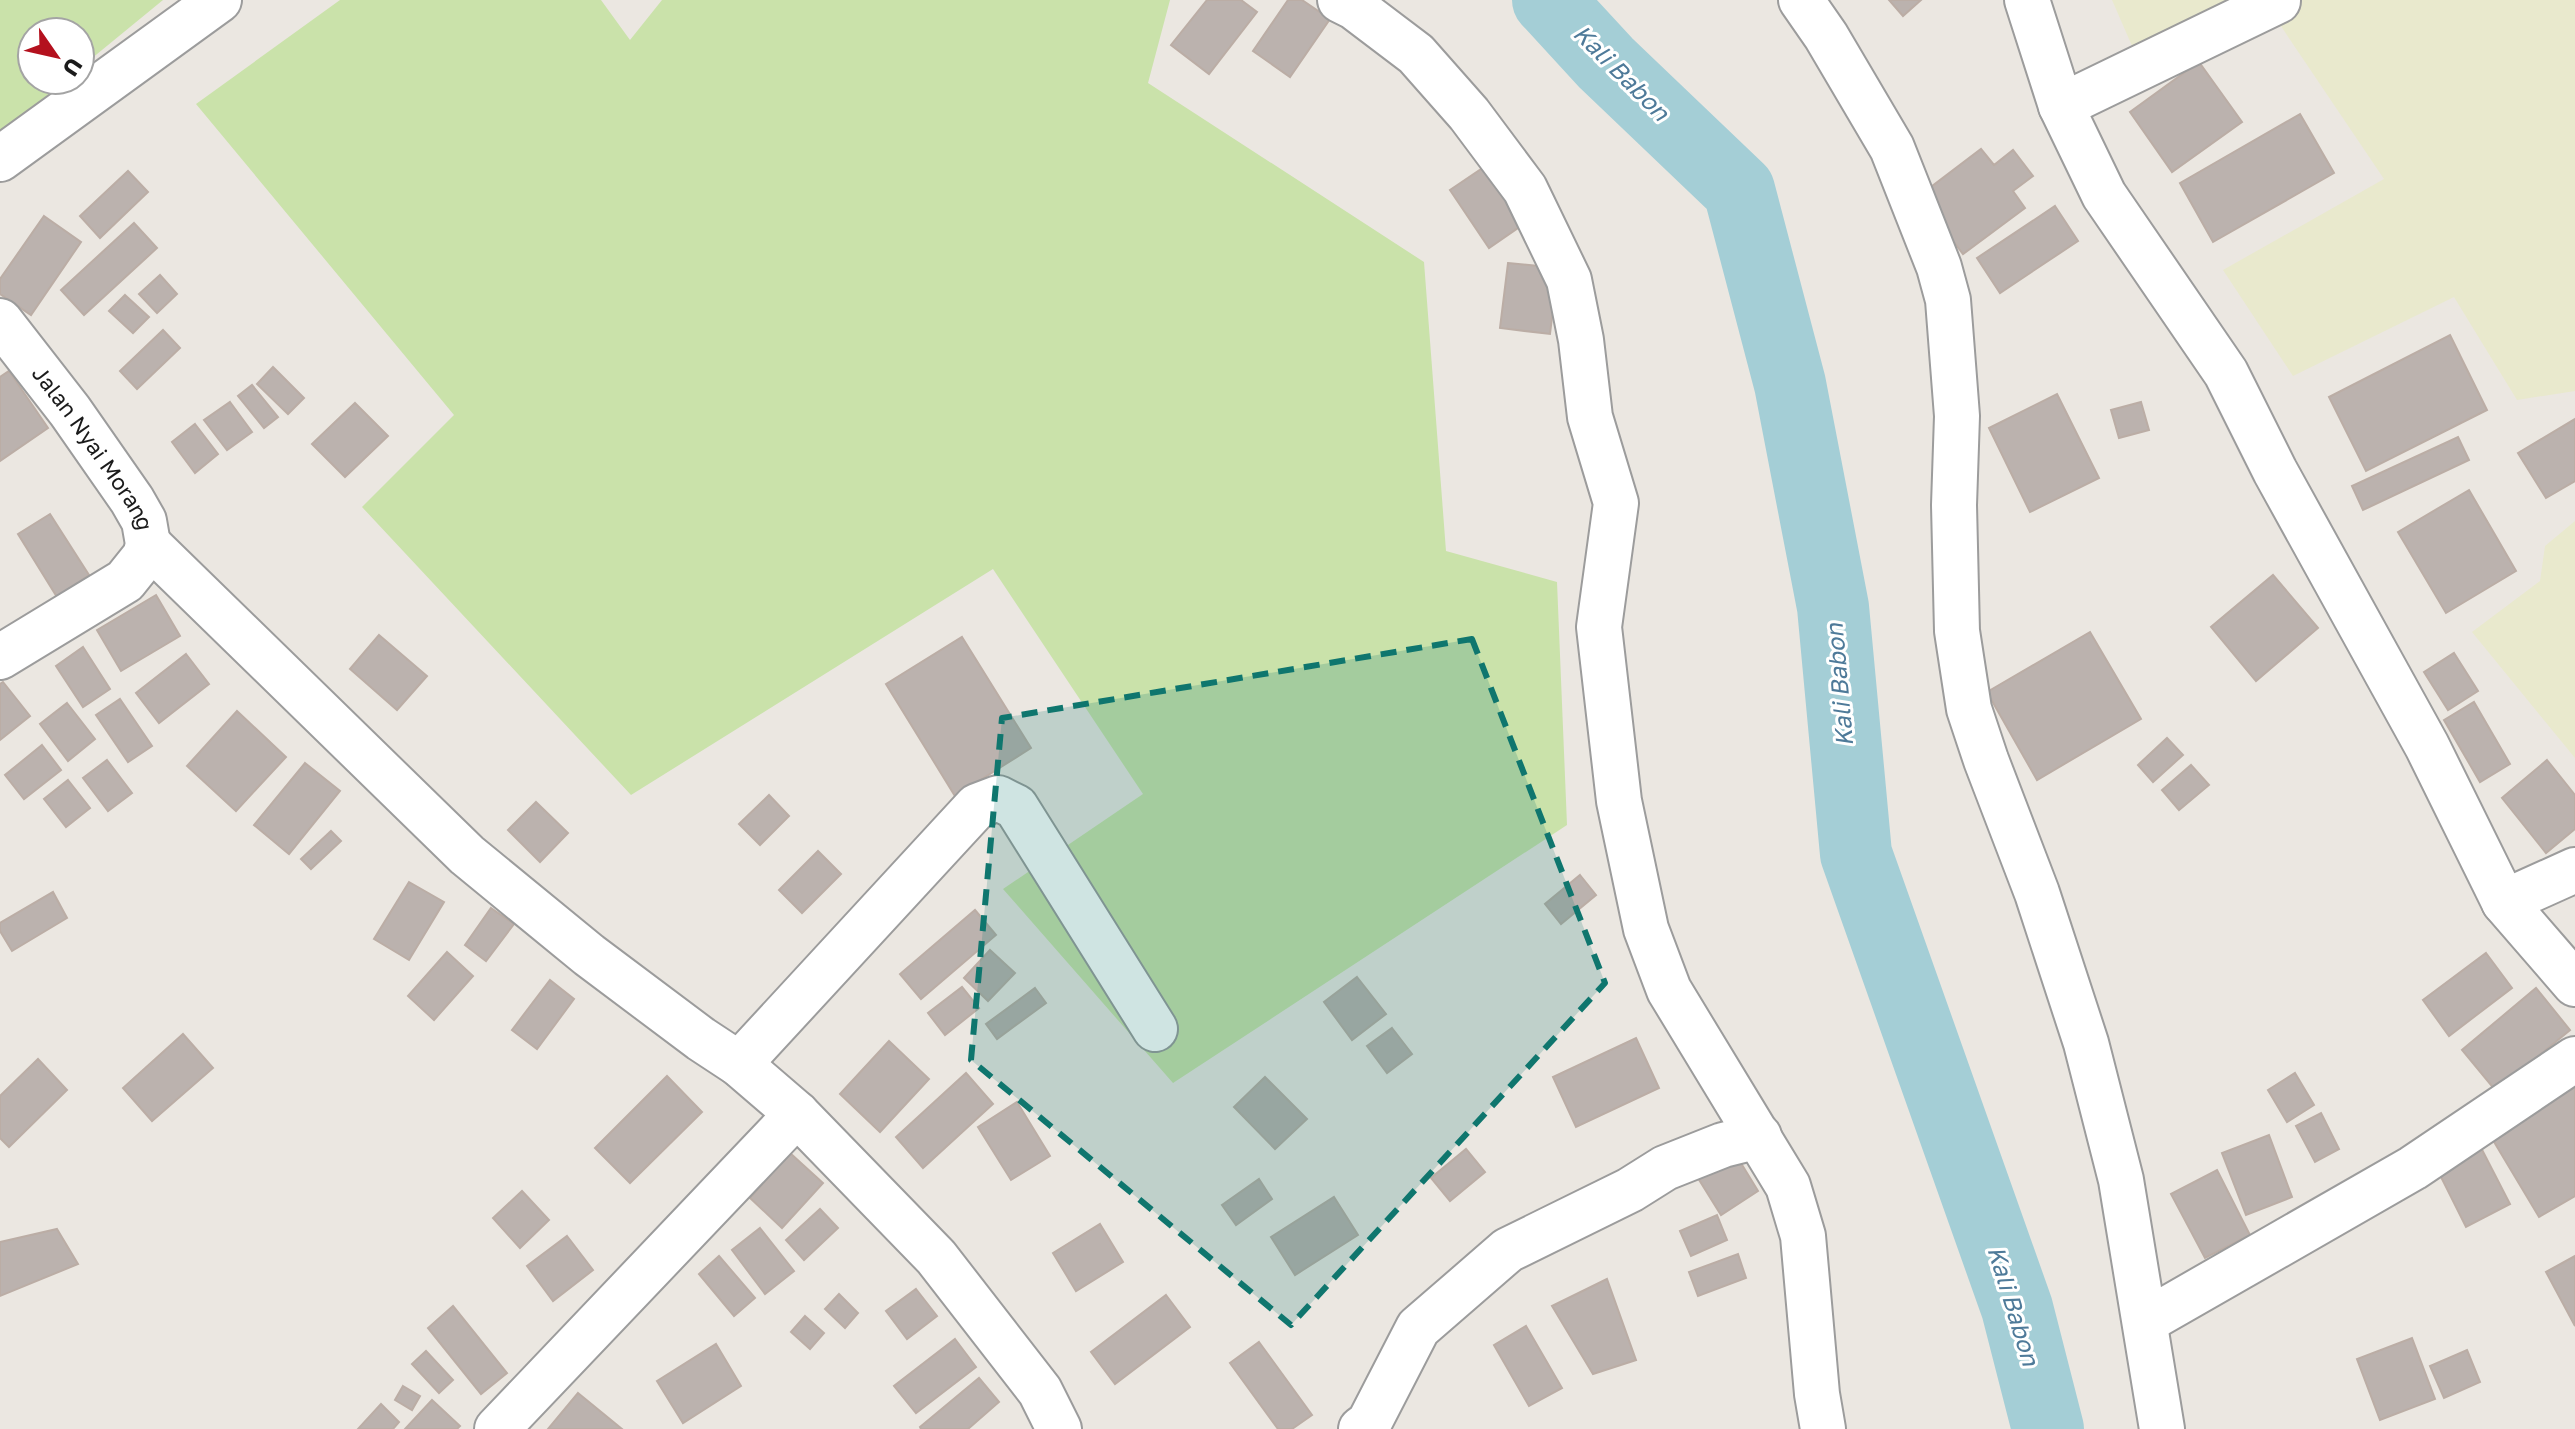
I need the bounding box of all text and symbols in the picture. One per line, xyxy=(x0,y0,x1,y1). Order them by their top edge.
north arrow xyxy=(16,16,96,96)
water label: Kali Babon xyxy=(1568,18,1677,127)
text: U xyxy=(57,53,89,82)
street label: Jalan Nyai Morang xyxy=(27,360,159,532)
water label: Kali Babon xyxy=(1819,621,1858,748)
water label: Kali Babon xyxy=(1983,1242,2047,1370)

